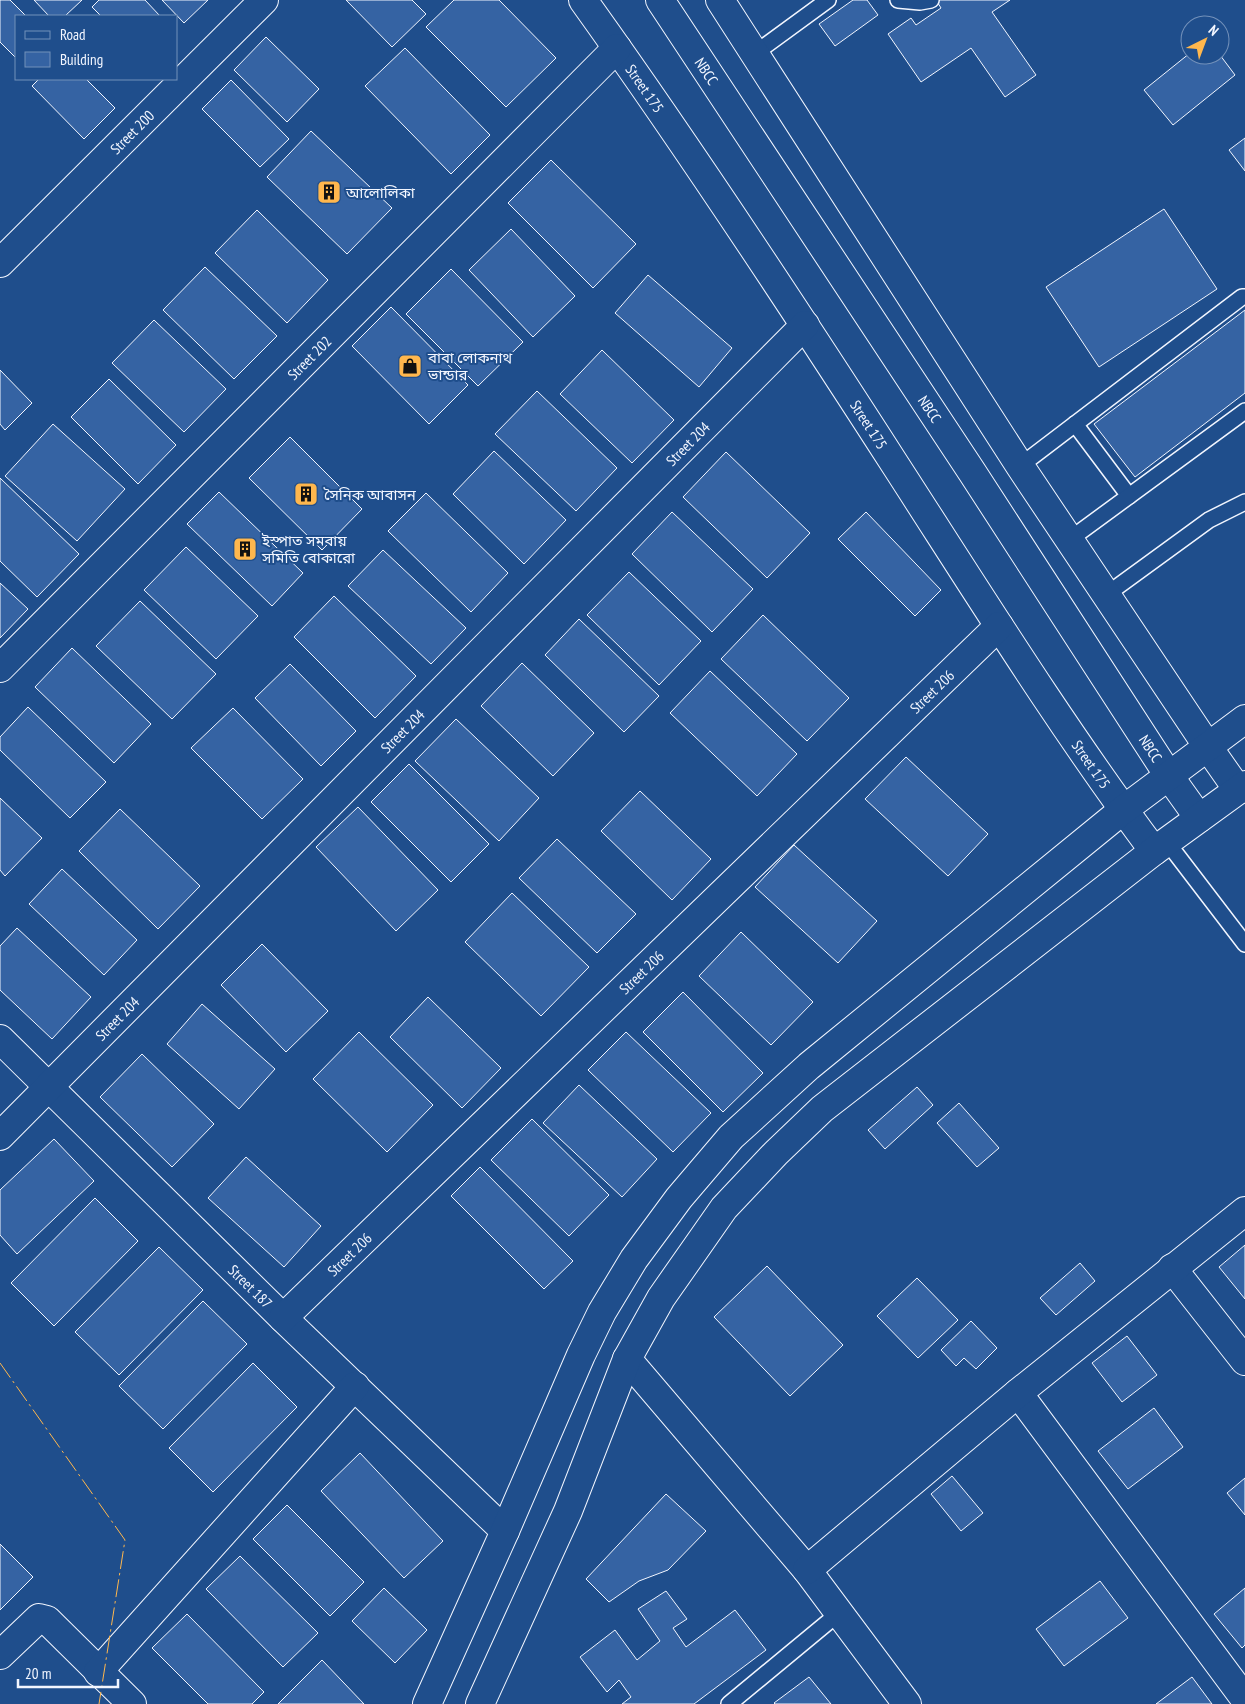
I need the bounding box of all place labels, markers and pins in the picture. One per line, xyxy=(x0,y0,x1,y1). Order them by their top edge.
building icon: আলোলিকা xyxy=(316,179,342,205)
place label: আলোলিকা xyxy=(345,183,416,202)
place label: বাবা লোকনাথ ভান্ডার xyxy=(427,348,513,384)
shop icon: বাবা লোকনাথ ভান্ডার xyxy=(397,353,423,379)
building icon: সৈনিক আবাসন xyxy=(293,481,319,507)
place label: সৈনিক আবাসন xyxy=(323,485,417,504)
place label: ইস্পাত সমবায় সমিতি বোকারো xyxy=(261,531,356,567)
building icon: ইস্পাত সমবায় সমিতি বোকারো xyxy=(232,536,258,562)

